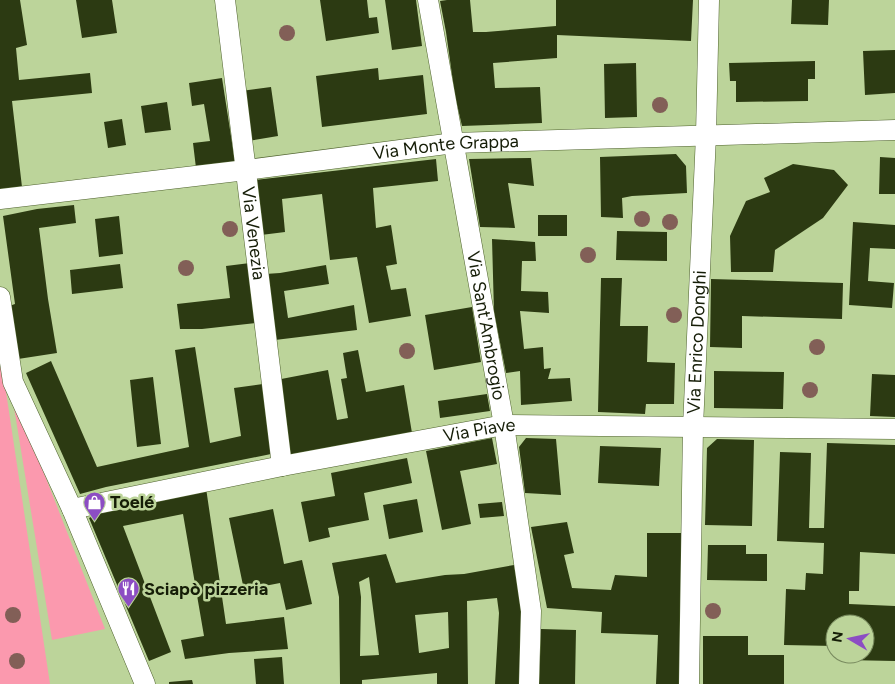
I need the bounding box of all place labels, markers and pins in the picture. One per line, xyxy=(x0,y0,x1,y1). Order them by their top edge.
shop icon: Toelé xyxy=(82,490,106,521)
place label: Toelé xyxy=(110,491,154,513)
restaurant icon: Sciapò pizzeria xyxy=(116,577,140,608)
place label: Sciapò pizzeria xyxy=(144,578,268,600)

